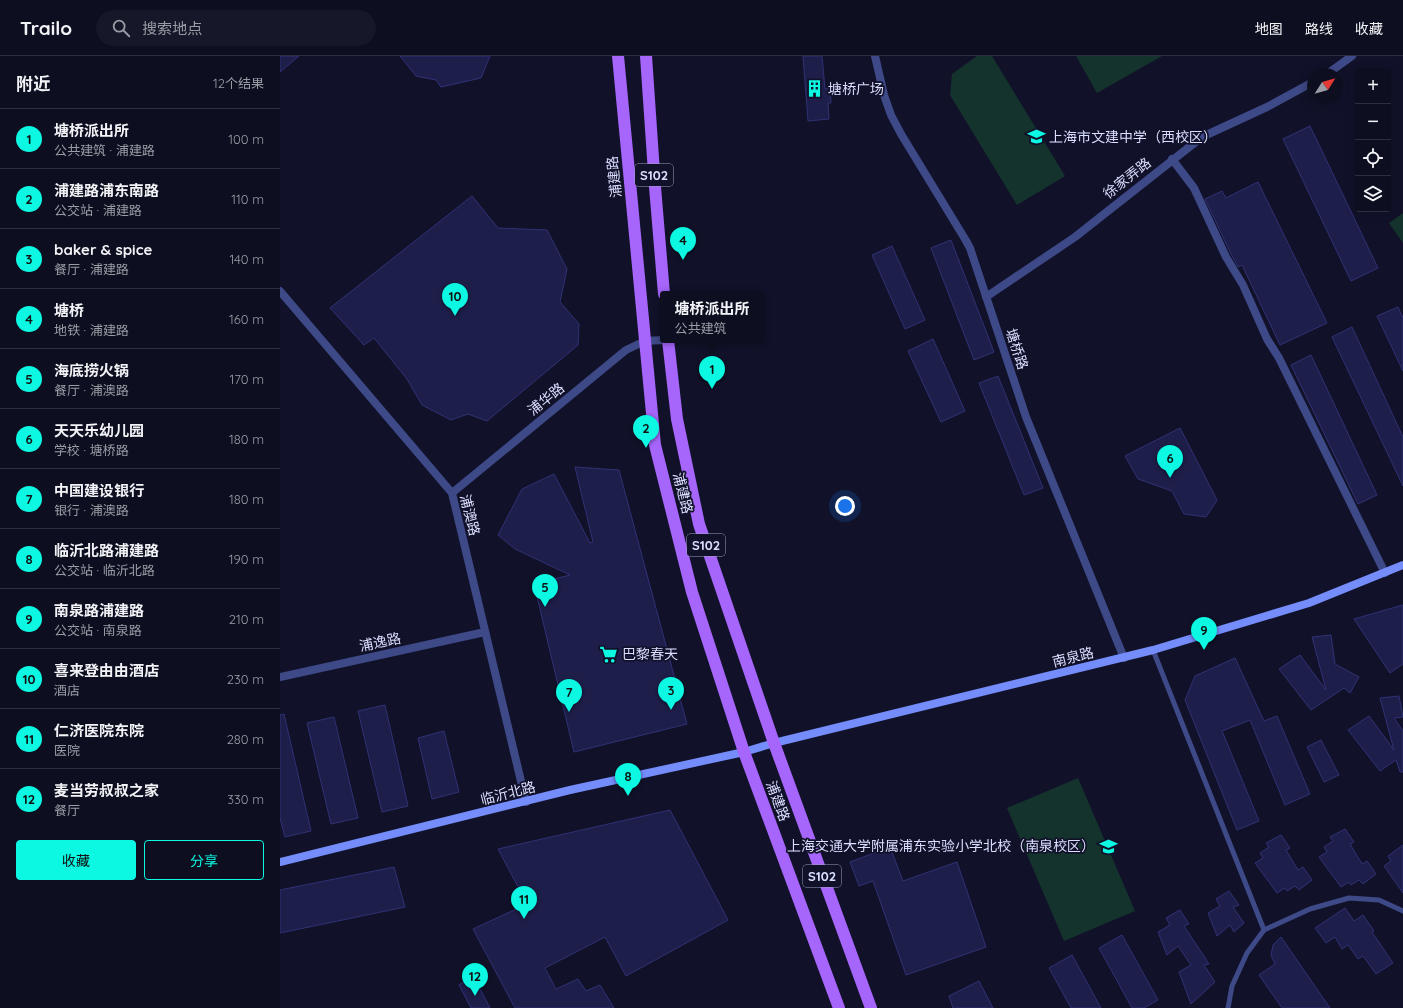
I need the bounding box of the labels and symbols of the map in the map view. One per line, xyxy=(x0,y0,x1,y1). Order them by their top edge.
north arrow xyxy=(1307,68,1343,104)
building icon: 塘桥广场 xyxy=(805,79,825,99)
place label: 塘桥广场 xyxy=(828,80,884,98)
school or university icon: 上海市文建中学（西校区） xyxy=(1026,127,1046,147)
place label: 上海市文建中学（西校区） xyxy=(1049,128,1217,146)
street label: 徐家弄路 xyxy=(1099,154,1155,202)
street label: 浦建路 xyxy=(603,155,625,199)
road number: S102 xyxy=(635,164,673,186)
pin: 4 xyxy=(670,227,696,260)
pin: 10 xyxy=(442,283,468,316)
street label: 塘桥路 xyxy=(1002,326,1032,372)
pin: 1 xyxy=(699,356,725,389)
street label: 浦华路 xyxy=(524,379,568,419)
pin: 2 xyxy=(633,415,659,448)
pin: 6 xyxy=(1157,445,1183,478)
street label: 浦建路 xyxy=(669,470,697,516)
street label: 浦澳路 xyxy=(456,492,484,538)
your location xyxy=(835,496,855,516)
road number: S102 xyxy=(687,534,725,556)
pin: 5 xyxy=(532,574,558,607)
pin: 9 xyxy=(1191,617,1217,650)
street label: 浦逸路 xyxy=(358,629,402,655)
street label: 南泉路 xyxy=(1050,643,1096,671)
supermarket icon: 巴黎春天 xyxy=(599,644,619,664)
place label: 巴黎春天 xyxy=(622,645,678,663)
pin: 3 xyxy=(658,677,684,710)
pin: 7 xyxy=(556,679,582,712)
pin: 8 xyxy=(615,763,641,796)
street label: 临沂北路 xyxy=(479,777,537,809)
street label: 浦建路 xyxy=(762,778,794,824)
school or university icon: 上海交通大学附属浦东实验小学北校（南泉校区） xyxy=(1098,836,1118,856)
place label: 上海交通大学附属浦东实验小学北校（南泉校区） xyxy=(787,837,1095,855)
road number: S102 xyxy=(803,865,841,887)
pin: 11 xyxy=(511,886,537,919)
pin: 12 xyxy=(462,963,488,996)

